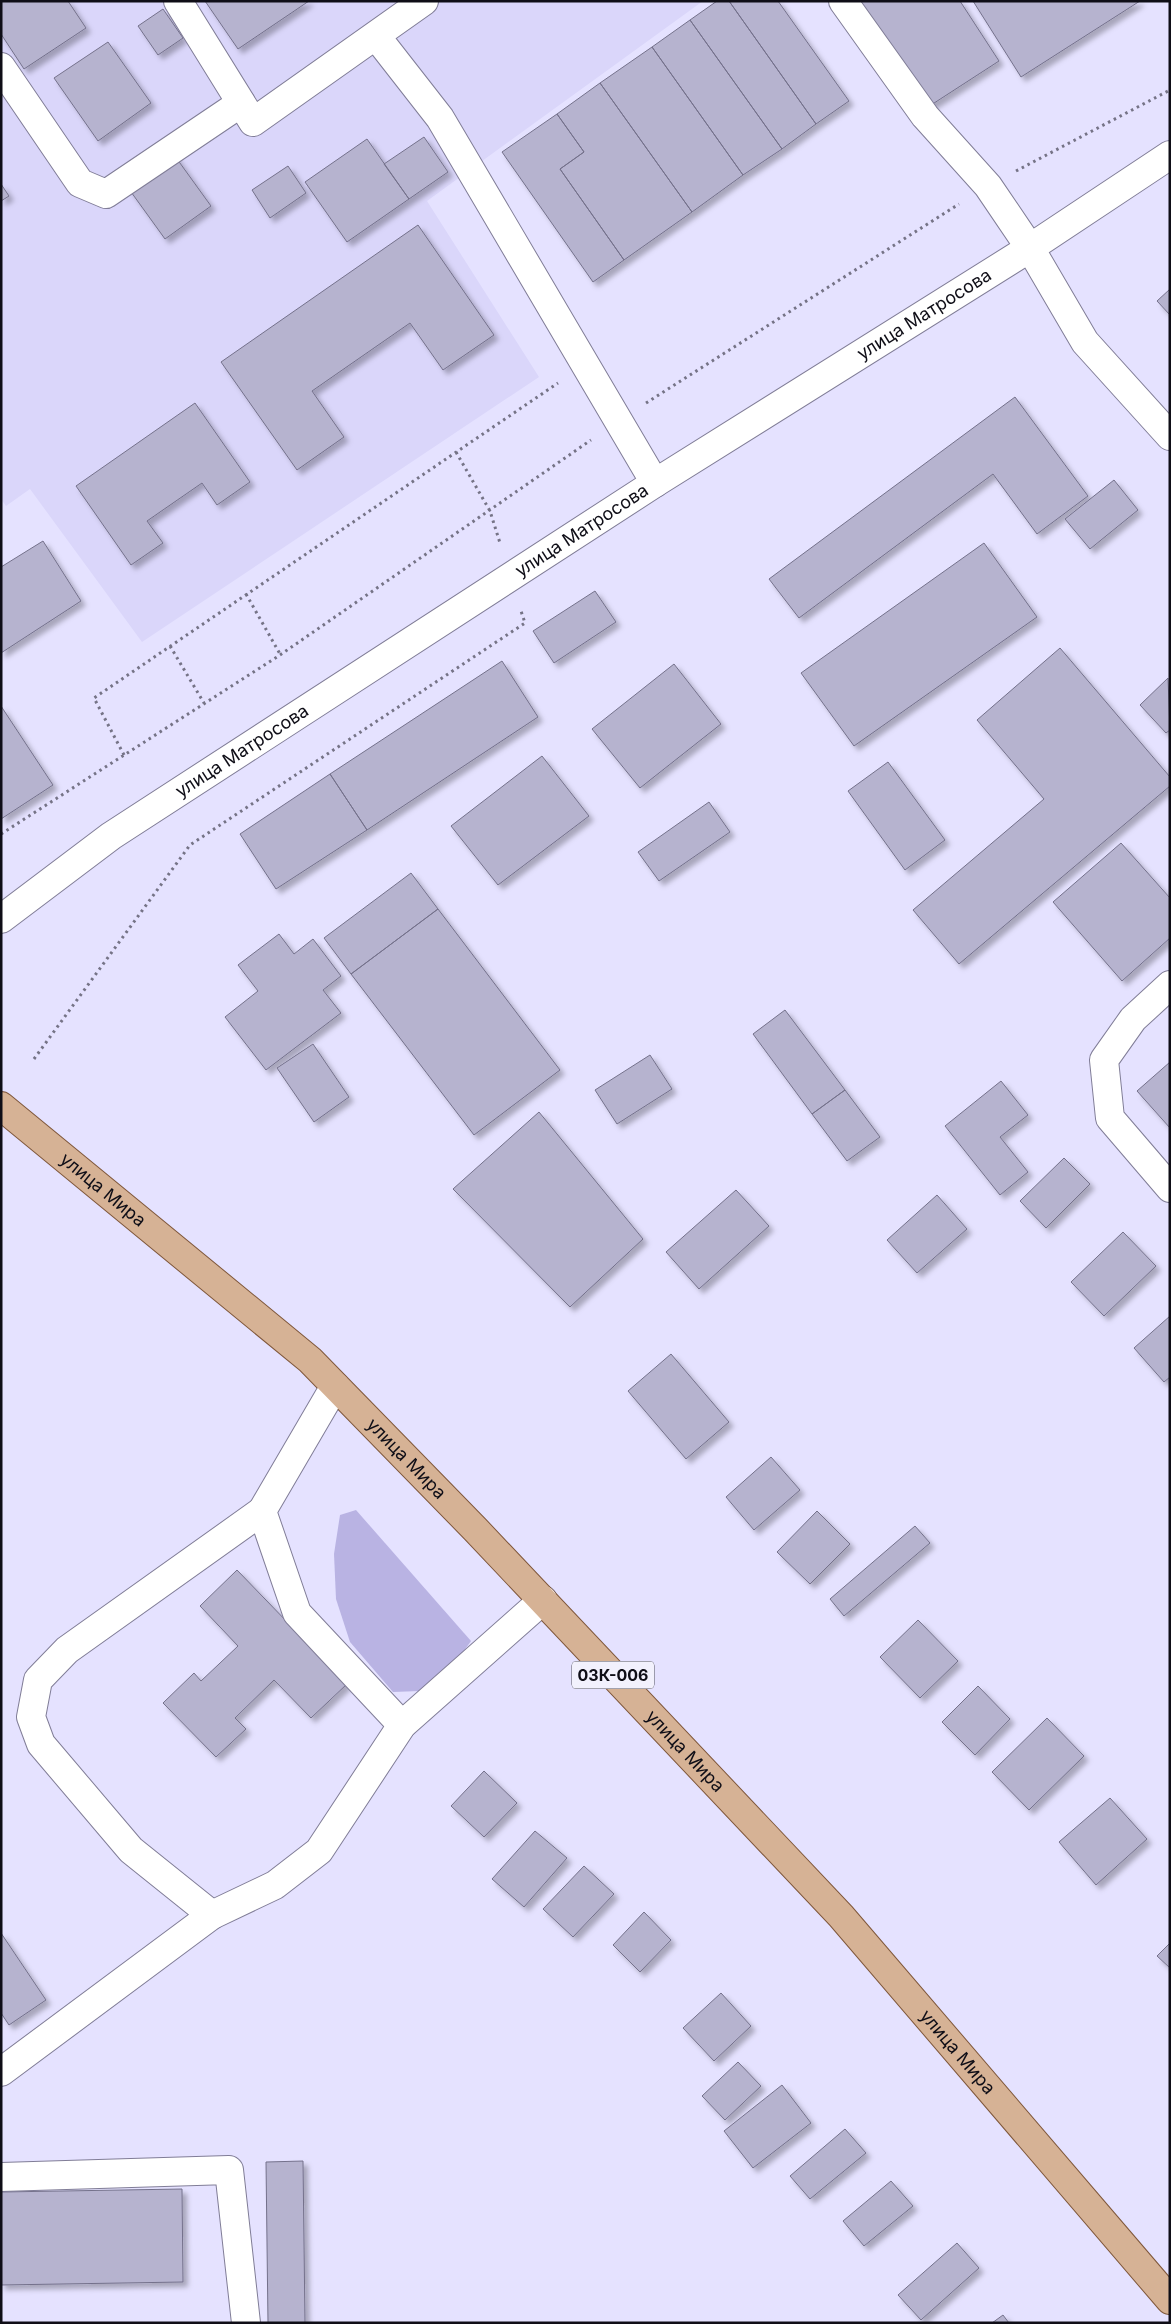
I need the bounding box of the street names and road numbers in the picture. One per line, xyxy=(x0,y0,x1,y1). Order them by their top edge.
street label: улица Матросова xyxy=(853,264,995,364)
street label: улица Матросова xyxy=(511,479,652,581)
street label: улица Матросова xyxy=(171,700,312,801)
street label: улица Мира xyxy=(56,1148,150,1231)
street label: улица Мира xyxy=(363,1414,451,1503)
road number: 03К-006 xyxy=(572,1662,654,1688)
street label: улица Мира xyxy=(642,1706,729,1796)
street label: улица Мира xyxy=(916,2005,1000,2098)

